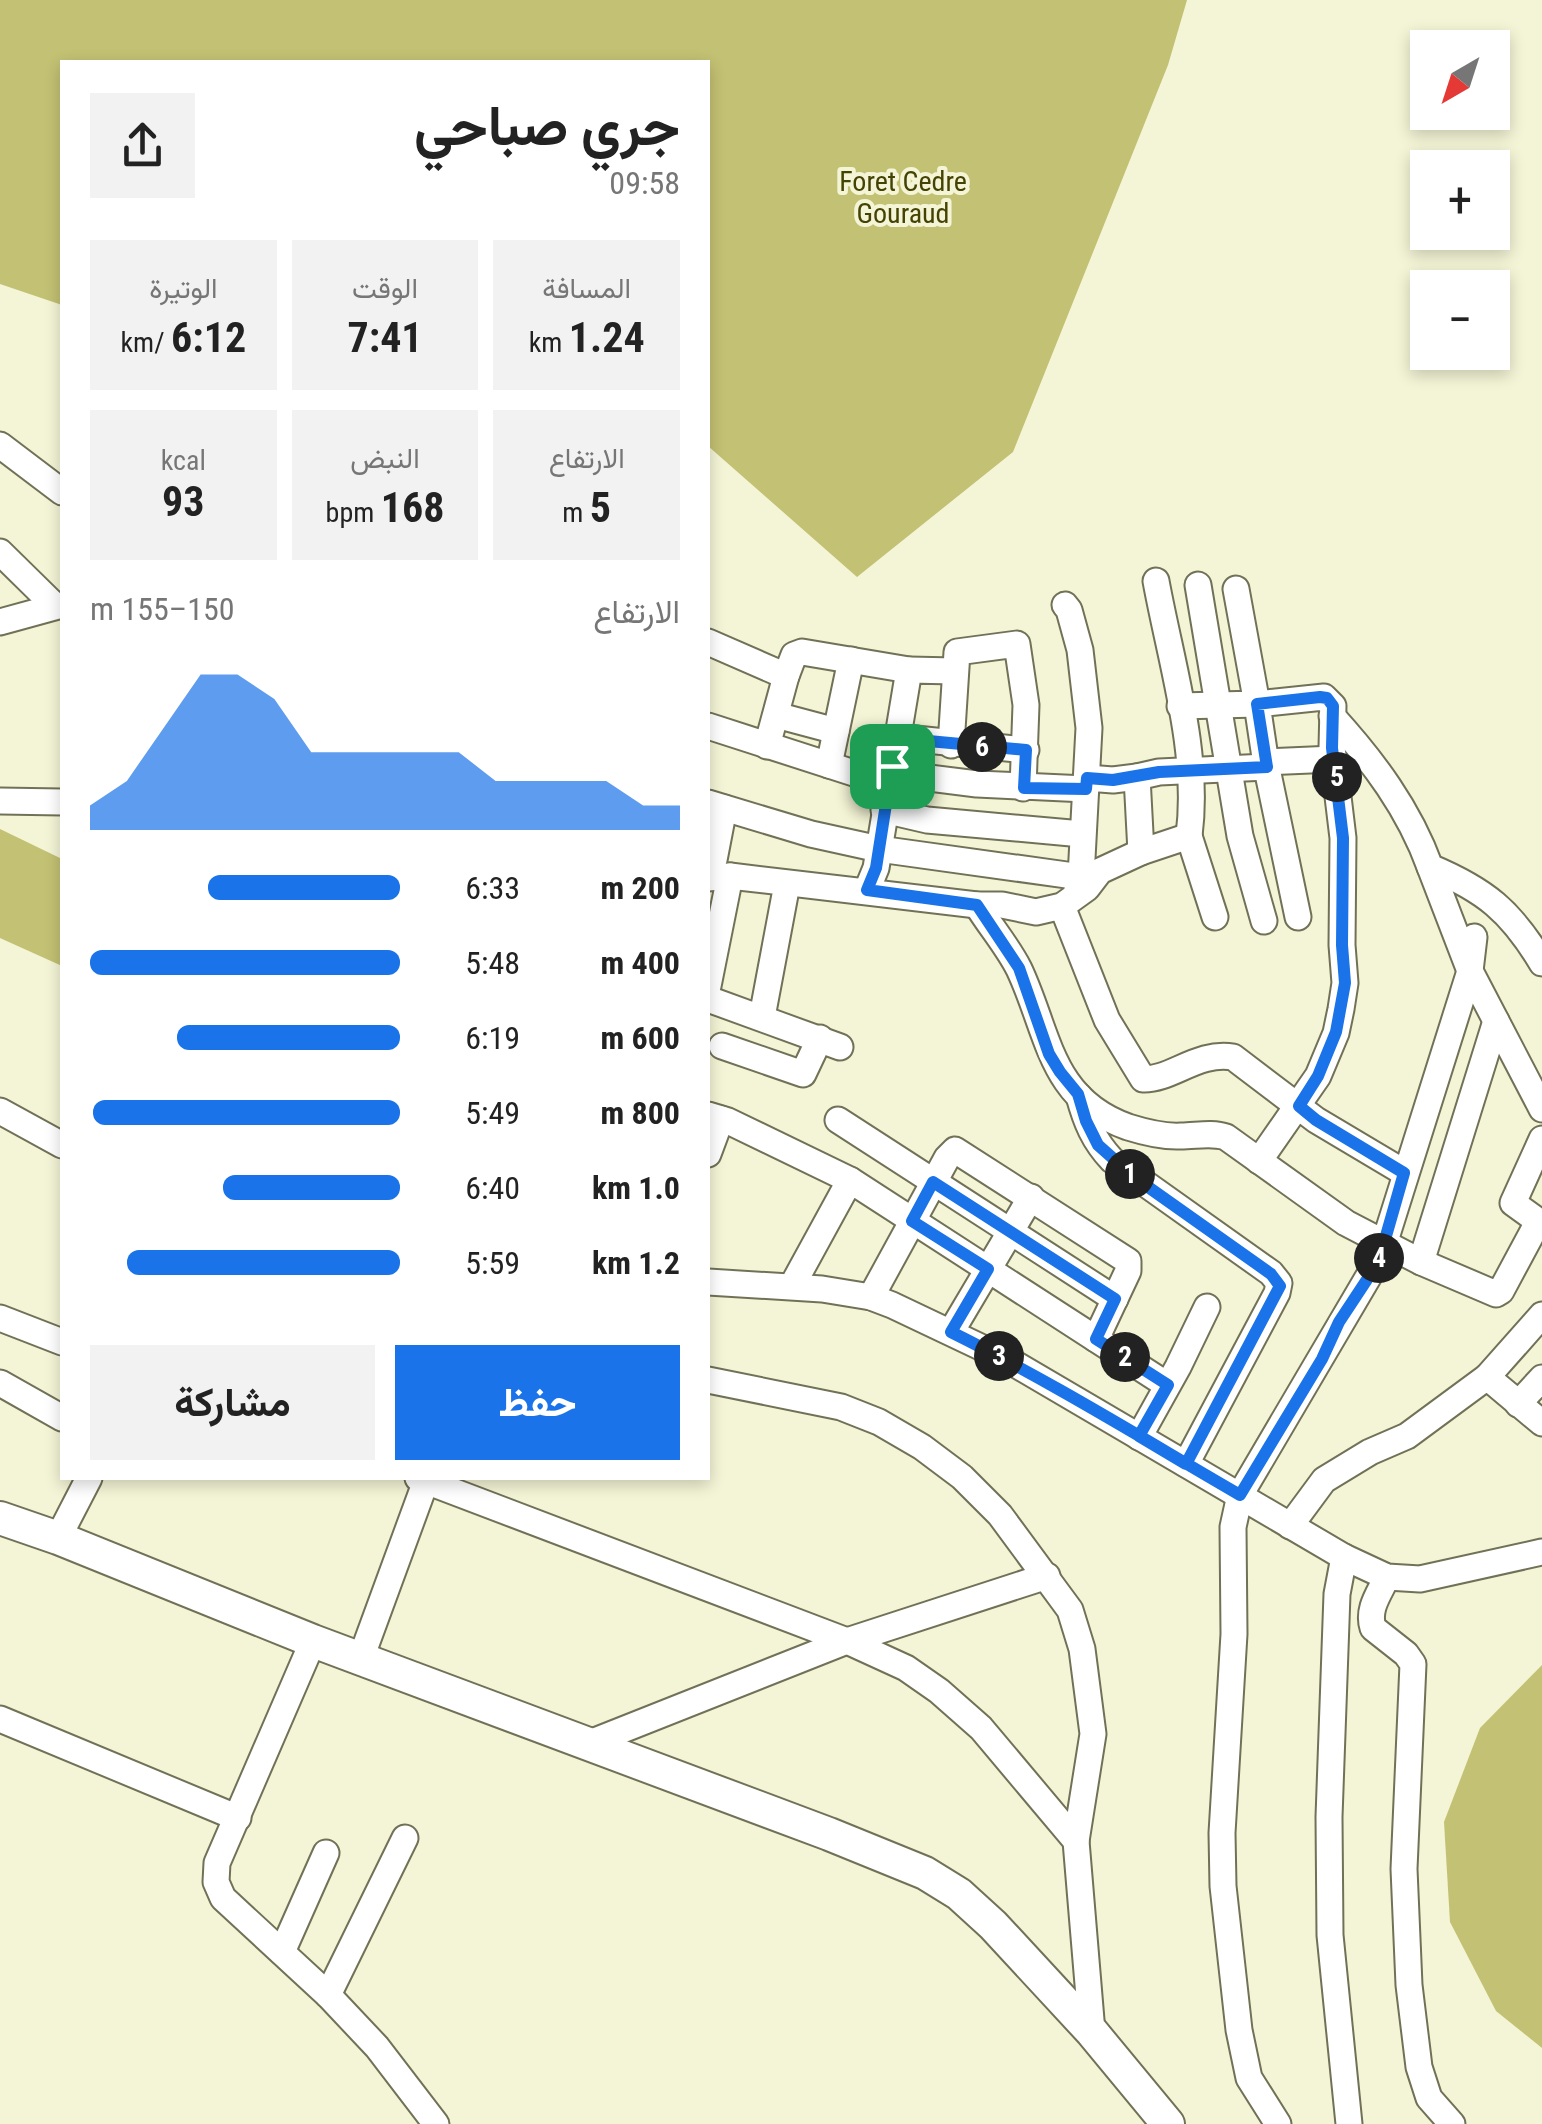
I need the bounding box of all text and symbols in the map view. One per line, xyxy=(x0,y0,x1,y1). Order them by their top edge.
north arrow xyxy=(1410,30,1510,130)
map controls xyxy=(1410,30,1510,370)
button: share xyxy=(90,93,195,198)
text: جري صباحي xyxy=(414,94,680,158)
button: + xyxy=(1410,150,1510,250)
text: 09:58 xyxy=(609,164,680,202)
park label: Foret Cedre Gouraud xyxy=(839,165,967,230)
button: − xyxy=(1410,270,1510,370)
text: الوتيرة xyxy=(149,272,218,305)
text: الوقت xyxy=(352,272,418,305)
text: المسافة xyxy=(542,272,631,305)
text: 6:12 xyxy=(171,313,246,362)
text: 7:41 xyxy=(347,313,423,362)
text: 1.24 xyxy=(569,313,645,362)
text: /km xyxy=(120,326,171,359)
text: km xyxy=(529,326,569,359)
text: النبض xyxy=(350,442,420,475)
text: الارتفاع xyxy=(549,442,625,475)
text: kcal xyxy=(161,444,206,477)
text: 93 xyxy=(162,477,205,526)
text: 168 xyxy=(381,483,444,532)
text: 5 xyxy=(590,483,611,532)
text: bpm xyxy=(326,496,381,529)
text: m xyxy=(562,496,590,529)
text: 150–155 m xyxy=(90,590,235,628)
text: الارتفاع xyxy=(593,593,680,631)
pin: 6 xyxy=(957,722,1007,772)
pin xyxy=(850,724,935,809)
text: 6 xyxy=(975,730,989,763)
icon: arrive xyxy=(865,739,920,794)
pin: 5 xyxy=(1312,752,1362,802)
text: 5 xyxy=(1330,760,1344,793)
text: 6:33 xyxy=(465,869,520,907)
text: 200 m xyxy=(600,869,680,907)
text: 5:48 xyxy=(465,944,520,982)
text: 400 m xyxy=(600,944,680,982)
text: 6:19 xyxy=(465,1019,520,1057)
text: 600 m xyxy=(600,1019,680,1057)
text: 5:49 xyxy=(465,1094,520,1132)
text: 800 m xyxy=(600,1094,680,1132)
pin: 1 xyxy=(1105,1149,1155,1199)
text: 1 xyxy=(1123,1157,1137,1190)
text: 6:40 xyxy=(465,1169,520,1207)
text: 1.0 km xyxy=(592,1169,680,1207)
pin: 4 xyxy=(1354,1233,1404,1283)
text: 4 xyxy=(1372,1241,1386,1274)
text: 5:59 xyxy=(465,1244,520,1282)
text: 1.2 km xyxy=(592,1244,680,1282)
pin: 3 xyxy=(974,1331,1024,1381)
pin: 2 xyxy=(1100,1332,1150,1382)
text: 3 xyxy=(992,1339,1006,1372)
text: 2 xyxy=(1118,1340,1132,1373)
button: مشاركة xyxy=(90,1345,375,1460)
button: حفظ xyxy=(395,1345,680,1460)

